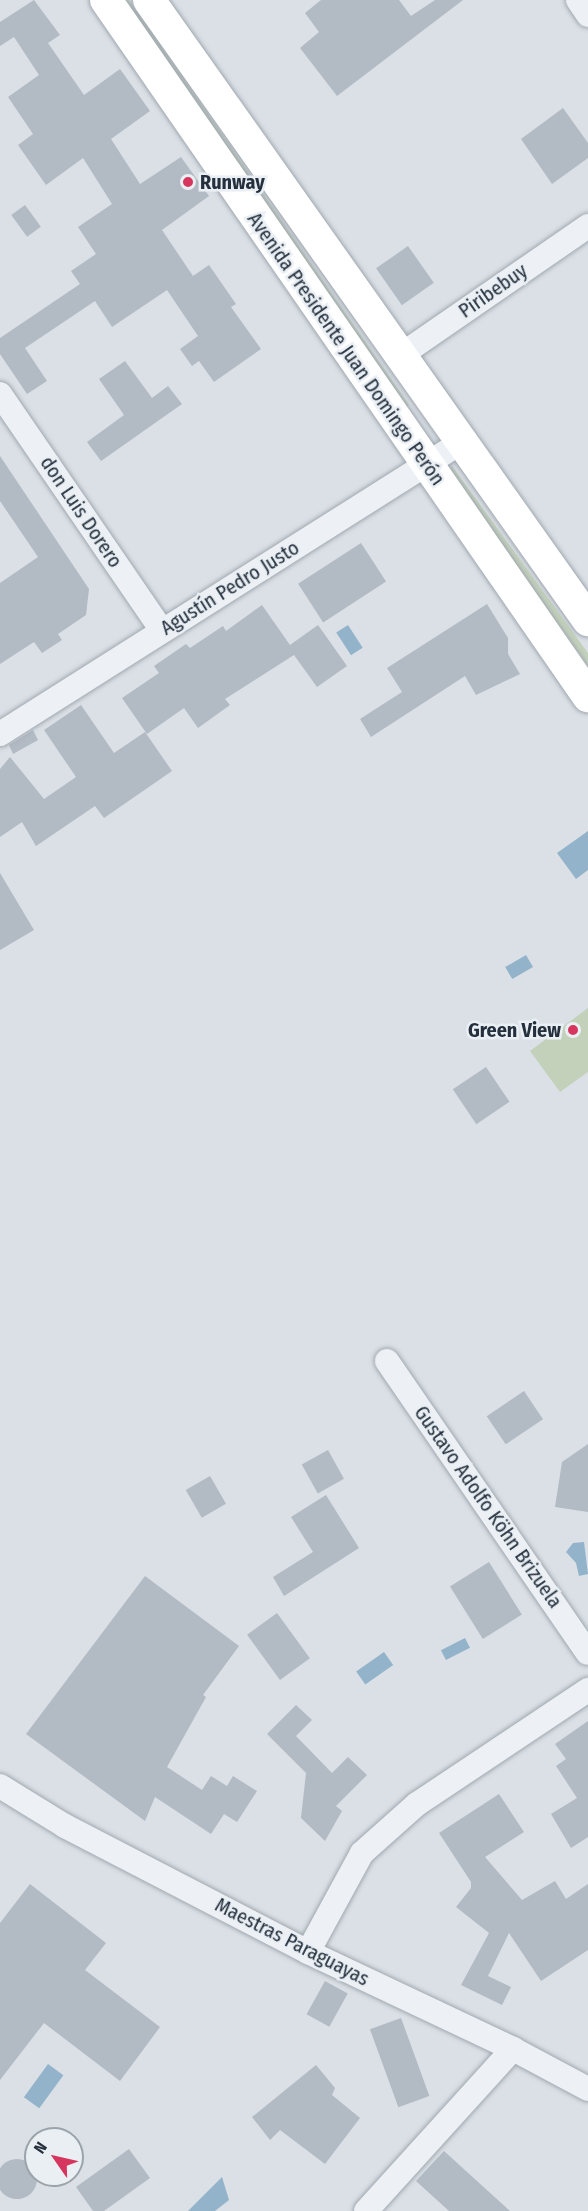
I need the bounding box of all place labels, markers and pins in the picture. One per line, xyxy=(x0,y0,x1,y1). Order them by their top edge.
place label: Runway xyxy=(200,170,265,194)
marker: Runway xyxy=(181,175,195,189)
place label: Green View xyxy=(468,1018,561,1042)
marker: Green View xyxy=(566,1023,580,1037)

